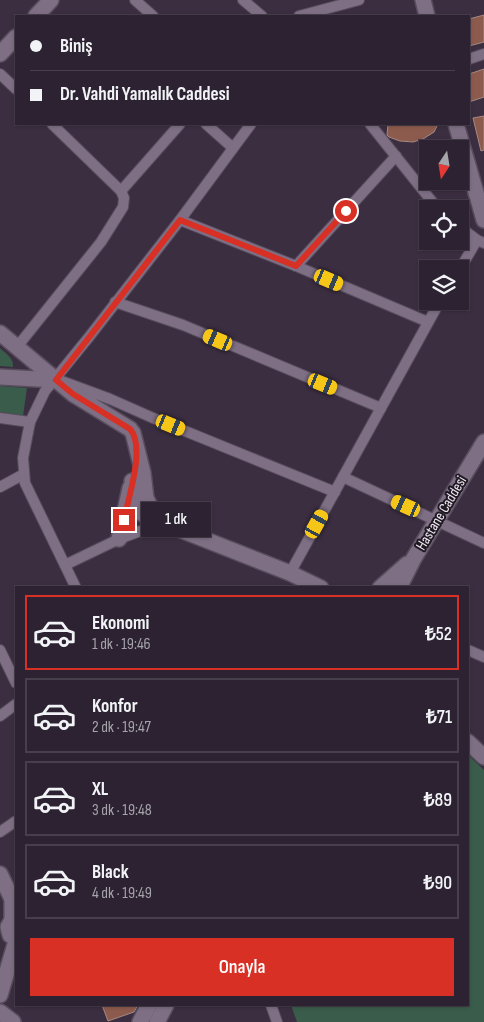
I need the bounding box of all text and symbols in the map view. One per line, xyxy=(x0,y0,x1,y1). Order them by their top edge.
text: Biniş xyxy=(60,35,93,58)
text: Dr. Vahdi Yamalık Caddesi xyxy=(60,83,230,106)
north arrow xyxy=(419,140,469,190)
map controls xyxy=(419,140,469,310)
route start xyxy=(335,200,357,222)
button: locate xyxy=(419,200,469,250)
button: layers xyxy=(419,260,469,310)
car xyxy=(312,267,345,293)
car xyxy=(201,327,234,353)
car xyxy=(306,371,339,397)
car xyxy=(154,412,187,438)
street label: Hastane Caddesi xyxy=(412,472,471,554)
car xyxy=(389,493,422,519)
callout: 1 dk xyxy=(142,502,212,538)
car xyxy=(303,507,330,541)
route end xyxy=(113,509,135,531)
text: 1 dk xyxy=(165,510,187,529)
icon: car xyxy=(32,610,77,655)
text: Ekonomi xyxy=(92,612,149,635)
text: ₺52 xyxy=(425,623,452,646)
text: 1 dk · 19:46 xyxy=(92,635,151,654)
icon: car xyxy=(32,693,77,738)
text: Konfor xyxy=(92,695,138,718)
text: ₺71 xyxy=(426,706,452,729)
text: 2 dk · 19:47 xyxy=(92,718,151,737)
icon: car xyxy=(32,776,77,821)
text: XL xyxy=(92,778,108,801)
text: ₺89 xyxy=(424,789,452,812)
text: 3 dk · 19:48 xyxy=(92,801,152,820)
icon: car xyxy=(32,859,77,904)
text: Black xyxy=(92,861,129,884)
text: ₺90 xyxy=(424,872,452,895)
text: 4 dk · 19:49 xyxy=(92,884,152,903)
button: Onayla xyxy=(30,938,454,996)

